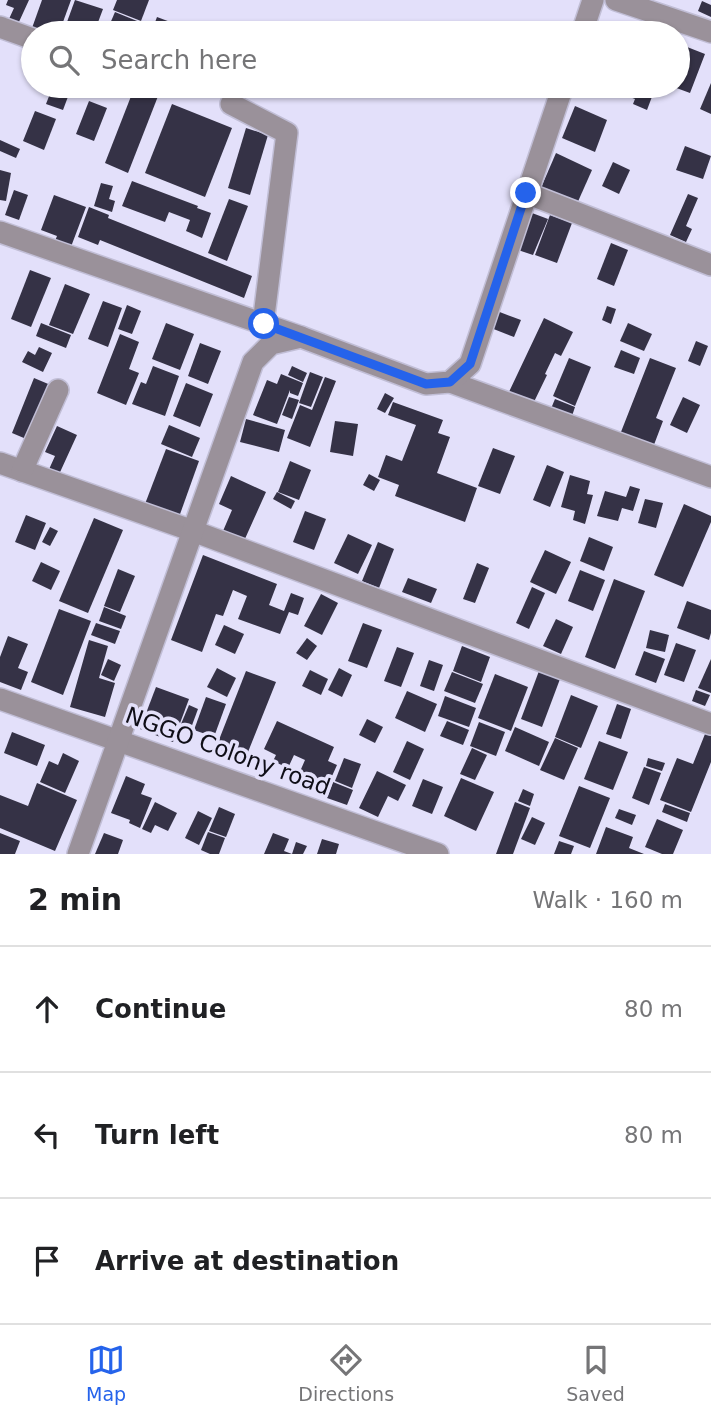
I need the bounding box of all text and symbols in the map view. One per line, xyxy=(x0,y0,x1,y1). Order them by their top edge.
search box xyxy=(21,21,690,98)
icon: search xyxy=(45,41,83,79)
text: Search here xyxy=(101,45,257,75)
route end xyxy=(510,177,541,208)
route start xyxy=(248,308,279,339)
street label: NGGO Colony road xyxy=(122,702,334,800)
text: 2 min xyxy=(28,882,122,917)
text: Walk · 160 m xyxy=(532,887,683,913)
icon: ahead xyxy=(28,990,66,1028)
text: Continue xyxy=(95,994,226,1024)
text: 80 m xyxy=(624,996,683,1022)
icon: left xyxy=(28,1116,66,1154)
text: Turn left xyxy=(95,1120,219,1150)
text: 80 m xyxy=(624,1122,683,1148)
icon: arrive xyxy=(28,1242,66,1280)
text: Arrive at destination xyxy=(95,1246,399,1276)
tab: Map xyxy=(86,1341,126,1405)
tab: Directions xyxy=(298,1341,394,1405)
tab: Saved xyxy=(566,1341,625,1405)

